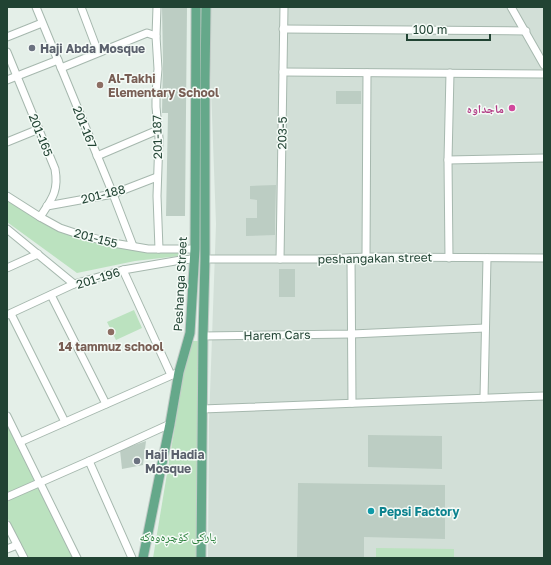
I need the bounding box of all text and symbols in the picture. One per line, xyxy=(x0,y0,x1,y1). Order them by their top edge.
scale bar xyxy=(407,16,490,42)
text: 100 m xyxy=(413,22,447,37)
place label: Haji Abda Mosque xyxy=(40,41,145,56)
marker: Haji Abda Mosque xyxy=(27,43,37,53)
place label: Al-Takhi Elementary School xyxy=(108,71,219,100)
marker: Al-Takhi Elementary School xyxy=(95,80,105,90)
place label: ماجداوە xyxy=(467,101,504,116)
marker: ماجداوە xyxy=(507,103,517,113)
street label: 201-167 xyxy=(70,104,100,150)
street label: 201-165 xyxy=(26,111,56,159)
street label: 201-187 xyxy=(149,115,165,159)
street label: 203-5 xyxy=(274,116,290,150)
street label: 201-188 xyxy=(79,181,127,207)
street label: 201-155 xyxy=(73,225,119,251)
street label: Peshanga Street xyxy=(170,236,190,332)
street label: peshangakan street xyxy=(318,249,433,266)
street label: 201-196 xyxy=(74,264,122,292)
marker: 14 tammuz school xyxy=(106,327,116,337)
street label: Harem Cars xyxy=(243,327,311,343)
place label: 14 tammuz school xyxy=(58,339,164,354)
place label: Haji Hadia Mosque xyxy=(145,447,204,476)
marker: Haji Hadia Mosque xyxy=(132,456,142,466)
place label: Pepsi Factory xyxy=(379,504,460,519)
marker: Pepsi Factory xyxy=(366,506,376,516)
park label: پارکی کۆچڕەوەکە xyxy=(140,529,217,546)

